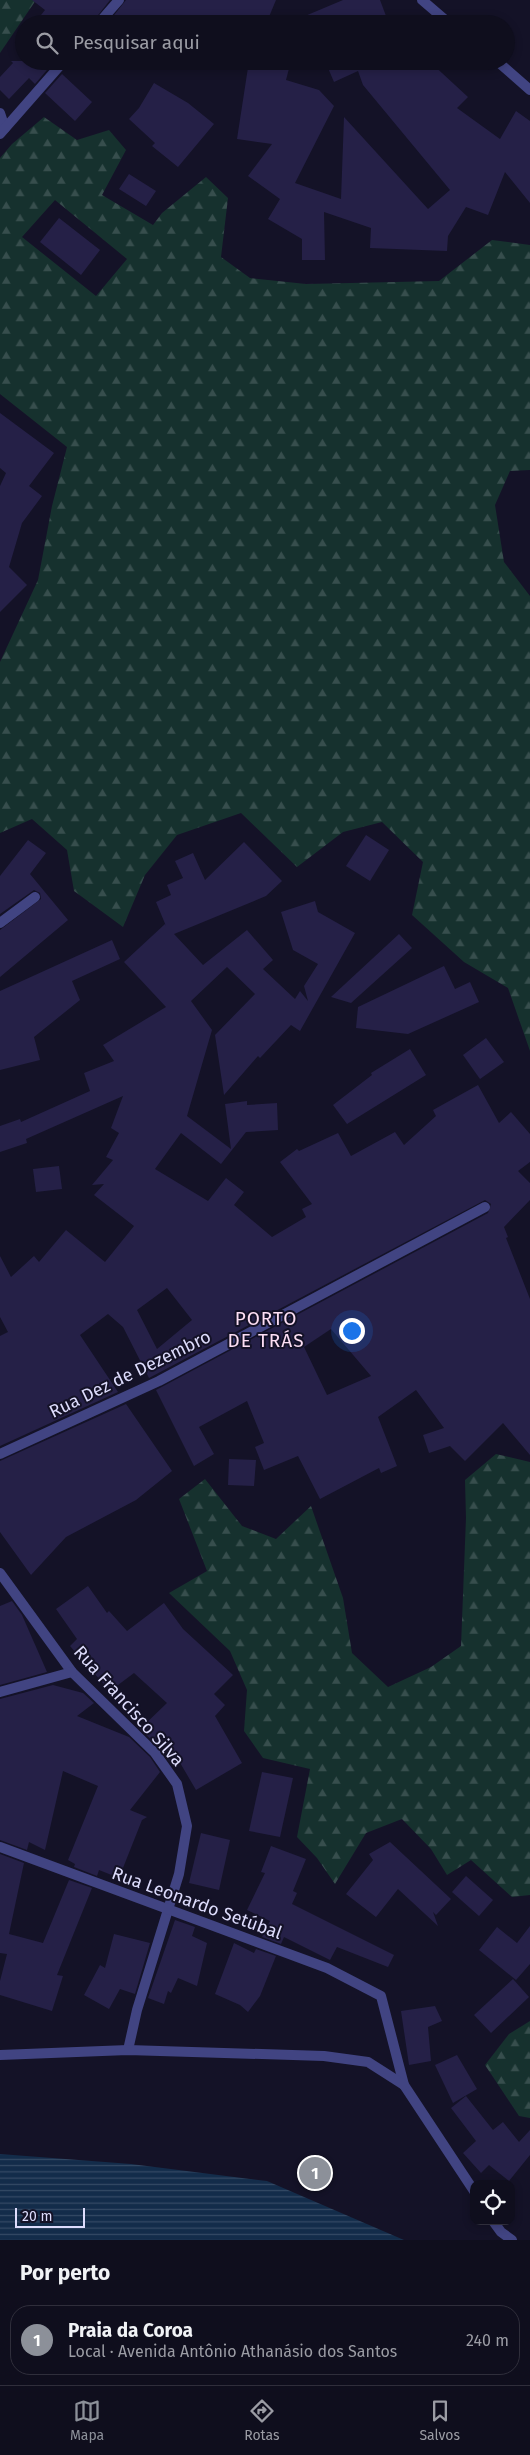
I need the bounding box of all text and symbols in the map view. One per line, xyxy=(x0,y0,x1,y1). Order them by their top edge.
search box xyxy=(15,15,515,70)
icon: search xyxy=(33,29,61,57)
text: Pesquisar aqui xyxy=(73,31,200,54)
district label: PORTO DE TRÁS xyxy=(228,1307,305,1352)
your location xyxy=(339,1318,365,1344)
street label: Rua Dez de Dezembro xyxy=(46,1325,214,1423)
street label: Rua Francisco Silva xyxy=(69,1641,189,1771)
street label: Rua Leonardo Setúbal xyxy=(109,1862,285,1944)
pin: 1 xyxy=(299,2154,331,2192)
map controls xyxy=(470,2180,515,2225)
button: locate xyxy=(470,2180,515,2225)
scale bar xyxy=(15,2205,85,2228)
text: 20 m xyxy=(22,2208,52,2225)
text: Por perto xyxy=(20,2260,110,2286)
text: Praia da Coroa xyxy=(68,2319,193,2342)
text: 1 xyxy=(33,2331,41,2350)
text: 240 m xyxy=(466,2331,509,2350)
text: Local · Avenida Antônio Athanásio dos Santos xyxy=(68,2342,397,2361)
tab: Mapa xyxy=(70,2397,104,2444)
tab: Rotas xyxy=(244,2397,280,2444)
tab: Salvos xyxy=(419,2397,460,2444)

